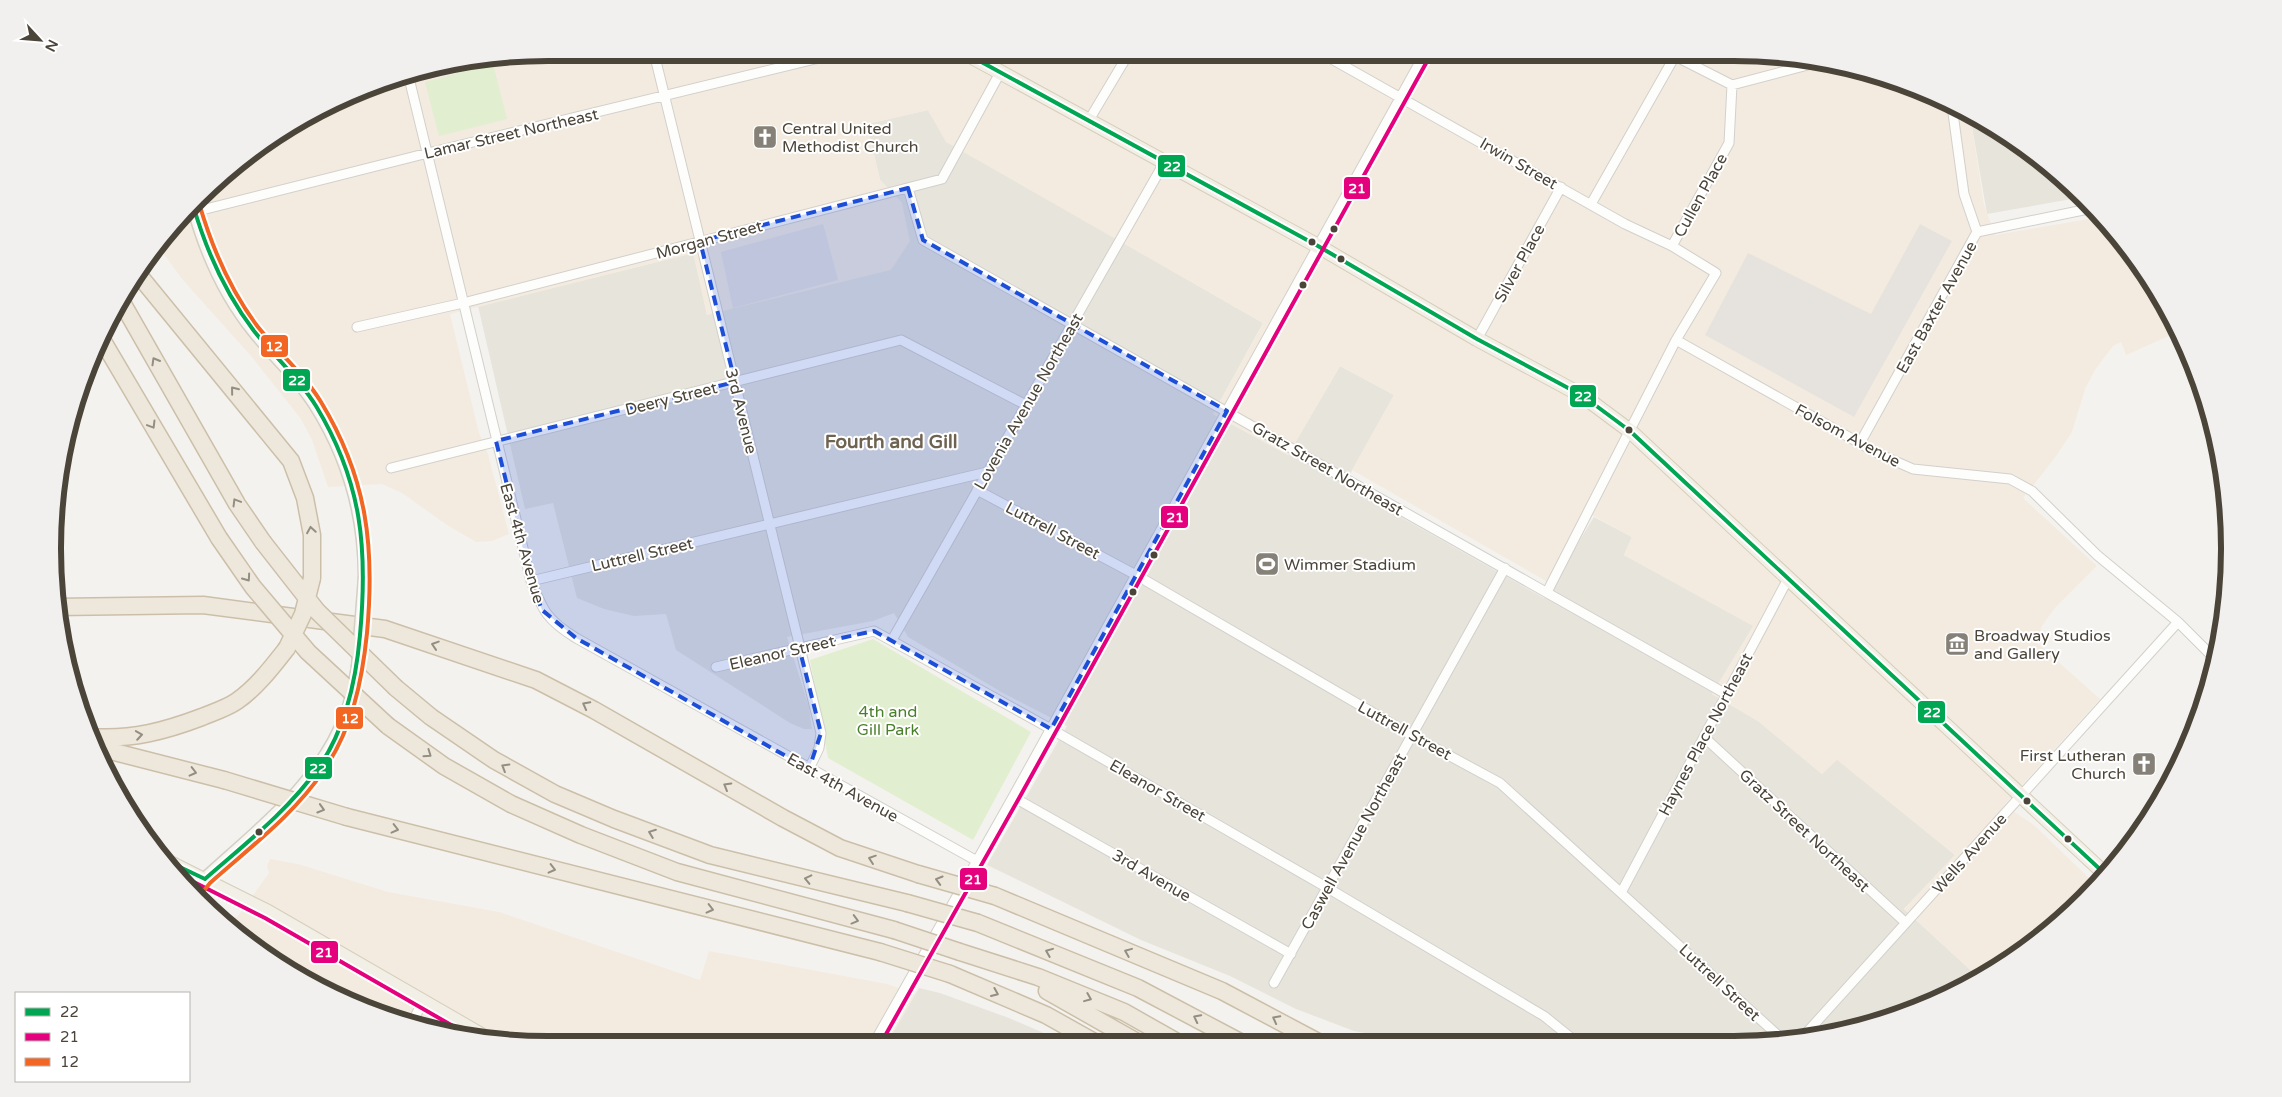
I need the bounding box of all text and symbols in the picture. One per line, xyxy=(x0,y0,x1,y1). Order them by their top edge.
north arrow xyxy=(15,15,65,65)
text: N xyxy=(41,37,61,54)
street label: Lamar Street Northeast xyxy=(422,104,600,164)
place label: Central United Methodist Church xyxy=(782,119,919,157)
church icon: Central United Methodist Church xyxy=(752,124,778,150)
street label: Irwin Street xyxy=(1476,133,1561,194)
street label: Cullen Place xyxy=(1670,150,1732,241)
line badge: 22 xyxy=(1157,154,1186,178)
text: 22 xyxy=(1163,158,1181,175)
line badge: 21 xyxy=(1343,176,1371,200)
text: 21 xyxy=(1348,180,1366,197)
street label: Morgan Street xyxy=(654,216,765,264)
street label: Silver Place xyxy=(1490,221,1550,306)
unlabelled marker xyxy=(1329,224,1339,234)
unlabelled marker xyxy=(1307,237,1317,247)
street label: East Baxter Avenue xyxy=(1892,238,1982,377)
unlabelled marker xyxy=(1336,254,1346,264)
unlabelled marker xyxy=(1298,280,1308,290)
street label: Lovenia Avenue Northeast xyxy=(970,310,1088,493)
line badge: 12 xyxy=(260,334,289,358)
text: 12 xyxy=(265,338,283,355)
one-way arrow xyxy=(151,357,161,366)
street label: 3rd Avenue xyxy=(721,366,761,456)
line badge: 22 xyxy=(282,368,311,392)
text: 22 xyxy=(288,372,306,389)
street label: Deery Street xyxy=(623,378,719,420)
line badge: 22 xyxy=(1569,384,1597,408)
one-way arrow xyxy=(232,387,240,396)
text: 22 xyxy=(1574,388,1592,405)
street label: Folsom Avenue xyxy=(1791,400,1904,472)
street label: Gratz Street Northeast xyxy=(1248,417,1407,520)
one-way arrow xyxy=(145,420,155,429)
unlabelled marker xyxy=(1624,425,1634,435)
district label: Fourth and Gill xyxy=(825,431,957,453)
street label: East 4th Avenue xyxy=(495,481,549,606)
one-way arrow xyxy=(232,498,242,507)
street label: Luttrell Street xyxy=(1002,498,1103,564)
line badge: 21 xyxy=(1160,505,1189,529)
text: 21 xyxy=(1166,509,1184,526)
one-way arrow xyxy=(306,525,316,534)
street label: Luttrell Street xyxy=(589,534,695,576)
unlabelled marker xyxy=(1149,550,1159,560)
sports icon: Wimmer Stadium xyxy=(1254,551,1280,577)
place label: Wimmer Stadium xyxy=(1284,555,1416,575)
one-way arrow xyxy=(241,572,250,582)
unlabelled marker xyxy=(1128,587,1138,597)
place label: Broadway Studios and Gallery xyxy=(1974,626,2111,664)
street label: Eleanor Street xyxy=(727,631,837,675)
museum icon: Broadway Studios and Gallery xyxy=(1944,631,1970,657)
one-way arrow xyxy=(432,641,440,651)
street label: Haynes Place Northeast xyxy=(1654,650,1757,819)
street label: Luttrell Street xyxy=(1354,697,1455,765)
line badge: 22 xyxy=(1917,700,1946,724)
one-way arrow xyxy=(582,702,591,712)
park label: 4th and Gill Park xyxy=(857,702,919,740)
text: 22 xyxy=(1923,704,1941,721)
line badge: 12 xyxy=(335,706,364,730)
text: 12 xyxy=(341,710,359,727)
one-way arrow xyxy=(135,731,144,741)
place label: First Lutheran Church xyxy=(2020,746,2126,784)
one-way arrow xyxy=(422,748,432,757)
street label: East 4th Avenue xyxy=(783,749,902,827)
street label: Caswell Avenue Northeast xyxy=(1297,750,1411,933)
church icon: First Lutheran Church xyxy=(2131,751,2157,777)
street label: Eleanor Street xyxy=(1106,755,1209,826)
line badge: 22 xyxy=(304,756,333,780)
text: 22 xyxy=(309,760,327,777)
one-way arrow xyxy=(501,763,510,773)
street label: Gratz Street Northeast xyxy=(1735,765,1874,896)
one-way arrow xyxy=(189,766,198,777)
one-way arrow xyxy=(723,782,732,792)
unlabelled marker xyxy=(2022,796,2032,806)
one-way arrow xyxy=(316,803,324,813)
street label: Wells Avenue xyxy=(1928,809,2011,898)
one-way arrow xyxy=(390,823,399,834)
unlabelled marker xyxy=(254,827,264,837)
one-way arrow xyxy=(649,829,657,839)
unlabelled marker xyxy=(2063,834,2073,844)
street label: 3rd Avenue xyxy=(1109,845,1194,906)
one-way arrow xyxy=(868,854,877,864)
one-way arrow xyxy=(548,863,557,874)
line badge: 21 xyxy=(959,867,988,891)
text: 21 xyxy=(964,871,982,888)
one-way arrow xyxy=(804,874,813,885)
one-way arrow xyxy=(936,876,944,886)
one-way arrow xyxy=(705,903,714,914)
one-way arrow xyxy=(850,914,858,924)
line badge: 21 xyxy=(310,940,339,964)
street label: Luttrell Street xyxy=(1674,940,1764,1026)
text: 21 xyxy=(315,944,333,961)
one-way arrow xyxy=(1046,947,1054,957)
one-way arrow xyxy=(1124,947,1133,958)
one-way arrow xyxy=(990,987,999,998)
one-way arrow xyxy=(1083,991,1092,1002)
legend xyxy=(15,992,190,1082)
text: 22 xyxy=(60,1003,79,1021)
one-way arrow xyxy=(1194,1015,1203,1025)
one-way arrow xyxy=(1272,1015,1281,1025)
text: 21 xyxy=(60,1028,79,1046)
text: 12 xyxy=(60,1053,79,1071)

